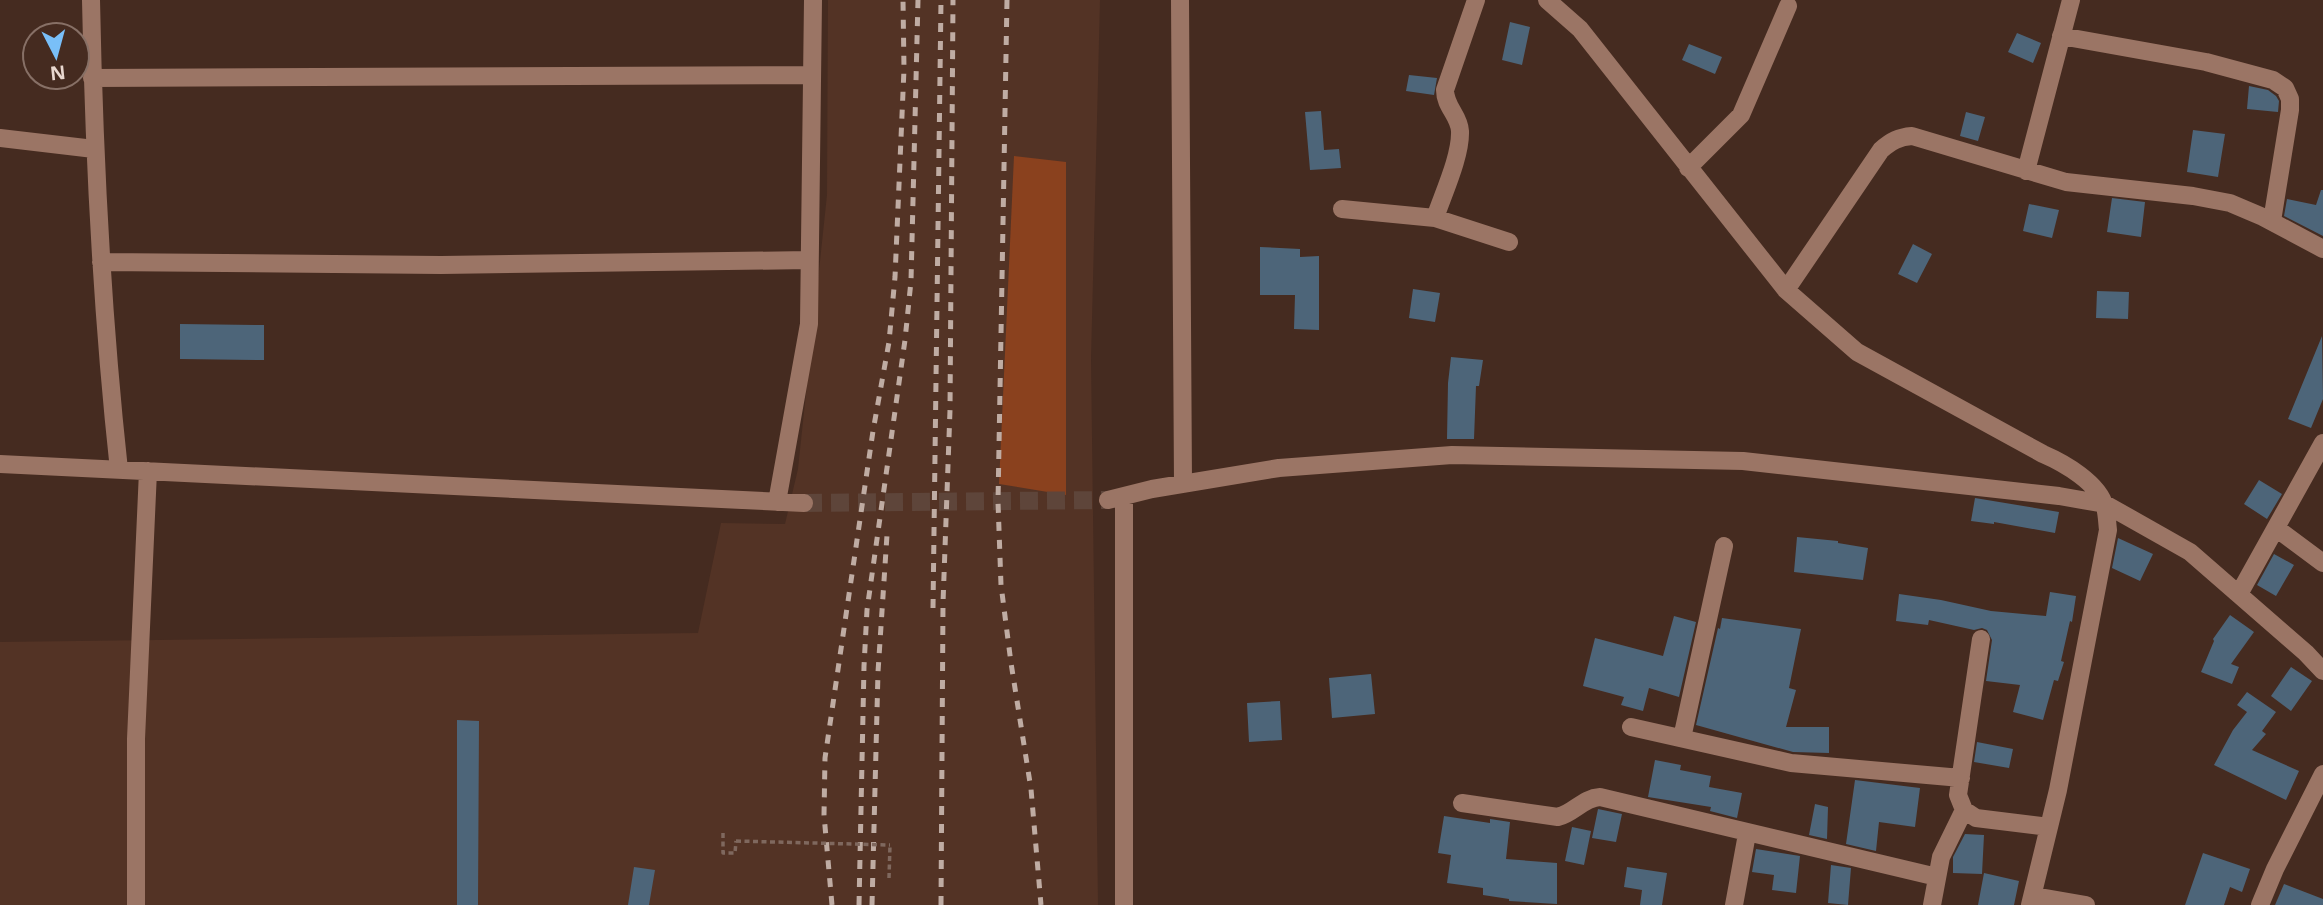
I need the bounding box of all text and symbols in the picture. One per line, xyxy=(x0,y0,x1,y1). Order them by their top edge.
north arrow xyxy=(21,21,91,91)
text: N xyxy=(49,59,67,87)

